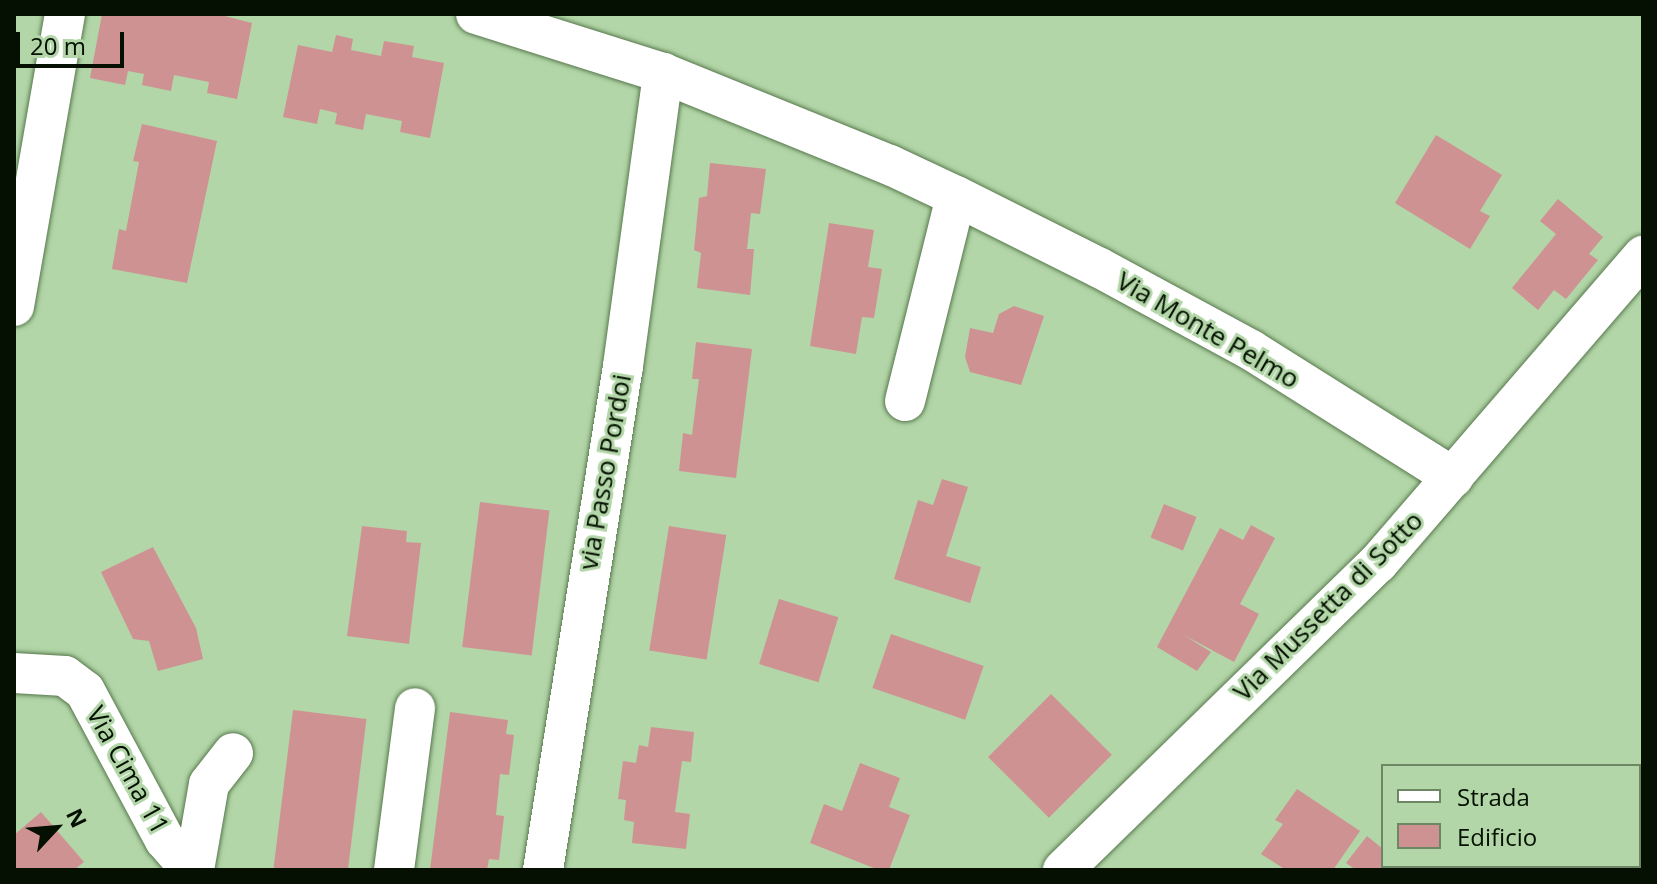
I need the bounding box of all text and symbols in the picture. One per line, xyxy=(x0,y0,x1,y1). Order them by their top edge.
scale bar xyxy=(20,16,128,66)
text: 20 m xyxy=(30,29,86,62)
street label: Via Monte Pelmo xyxy=(1111,265,1305,395)
street label: via Passo Pordoi xyxy=(572,372,638,572)
street label: Via Mussetta di Sotto xyxy=(1227,505,1429,707)
street label: Via Cima 11 xyxy=(80,701,176,839)
legend xyxy=(1381,764,1641,868)
text: Strada xyxy=(1457,780,1530,813)
north arrow xyxy=(16,788,96,868)
text: N xyxy=(60,803,95,832)
text: Edificio xyxy=(1457,820,1537,853)

